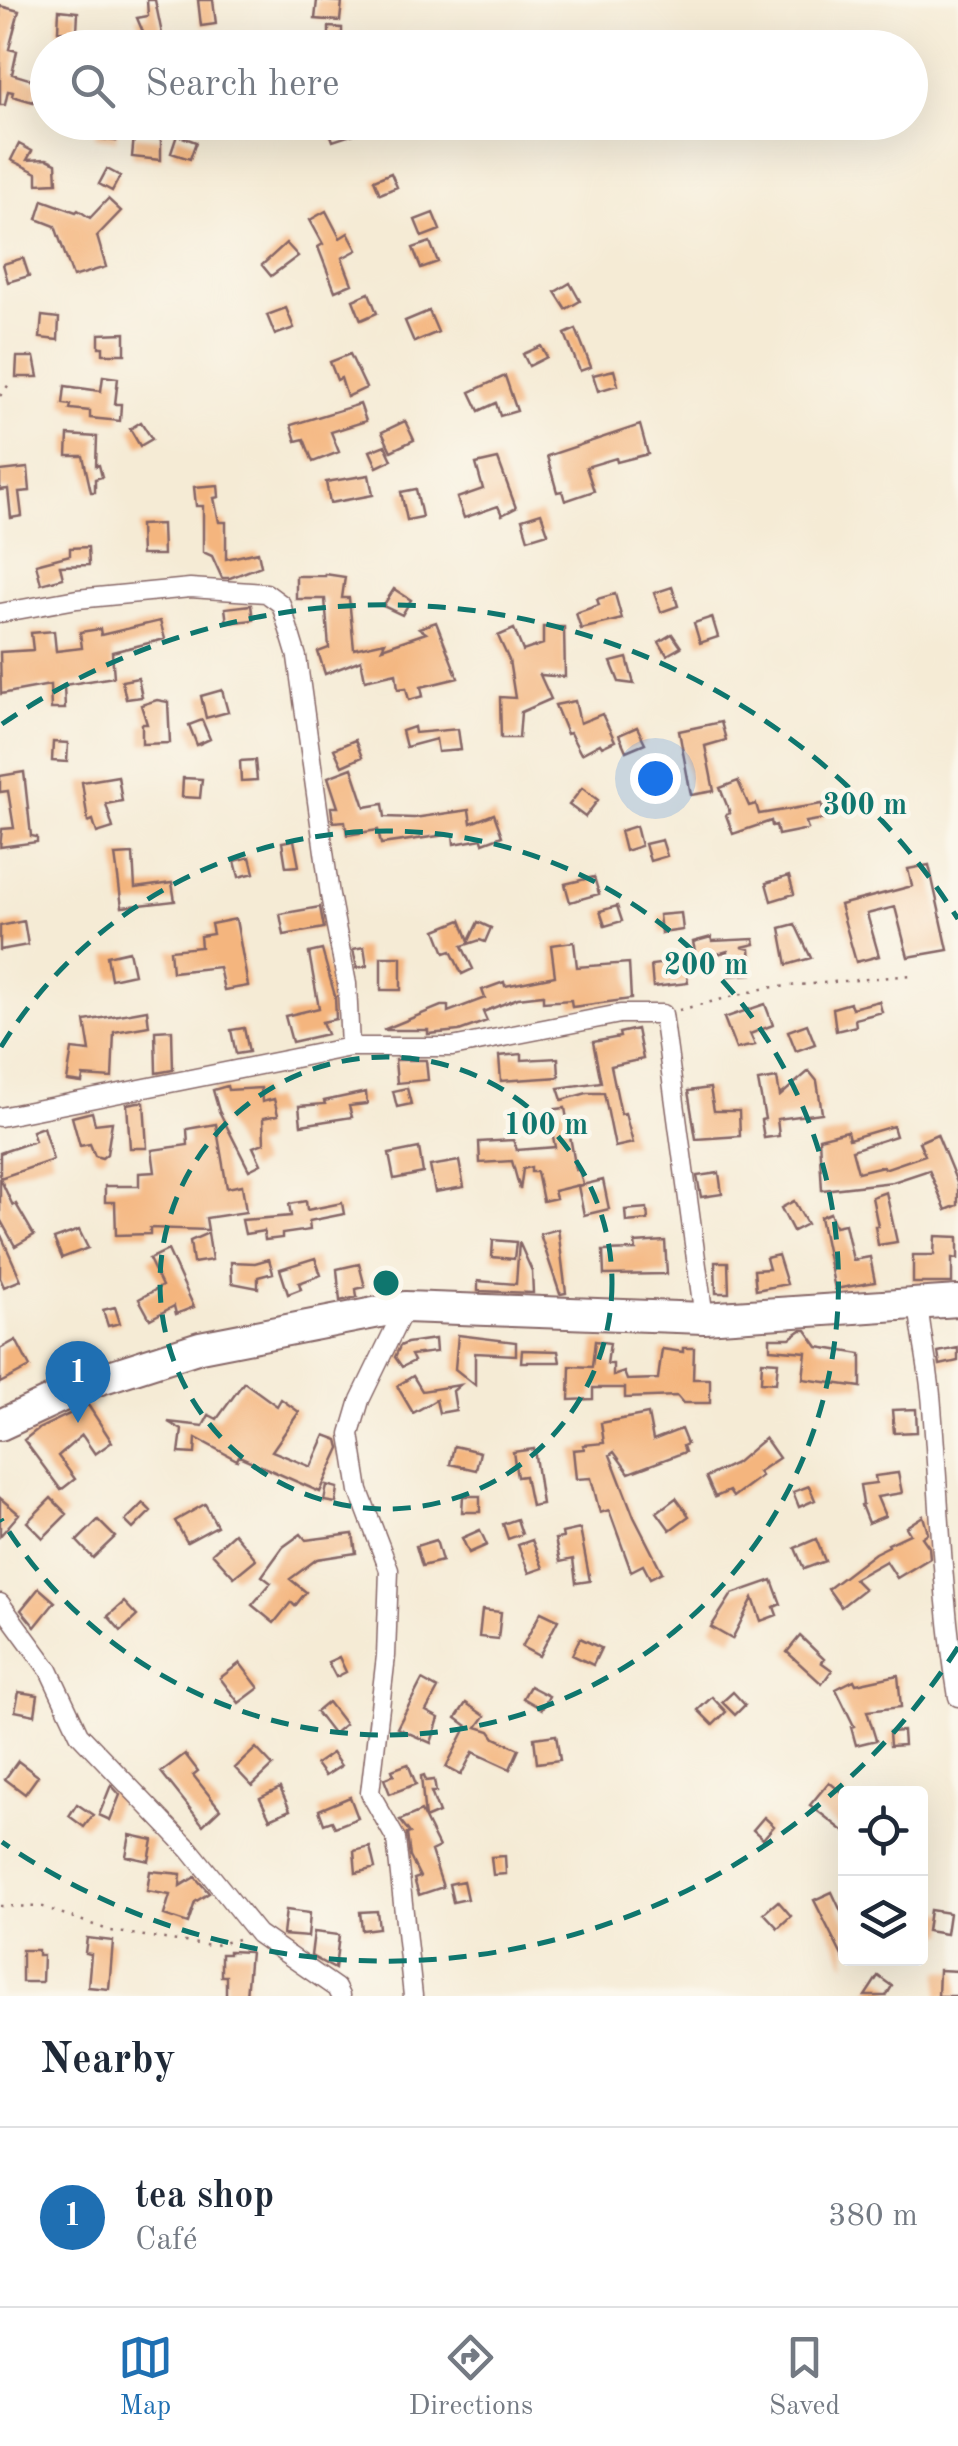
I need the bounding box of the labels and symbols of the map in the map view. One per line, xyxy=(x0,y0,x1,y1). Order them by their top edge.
your location xyxy=(630,753,681,804)
text: 300 m xyxy=(823,791,907,821)
text: 200 m xyxy=(664,951,748,981)
text: 100 m xyxy=(504,1111,588,1141)
centre of rings xyxy=(368,1265,404,1301)
pin: 1 xyxy=(46,1340,110,1423)

